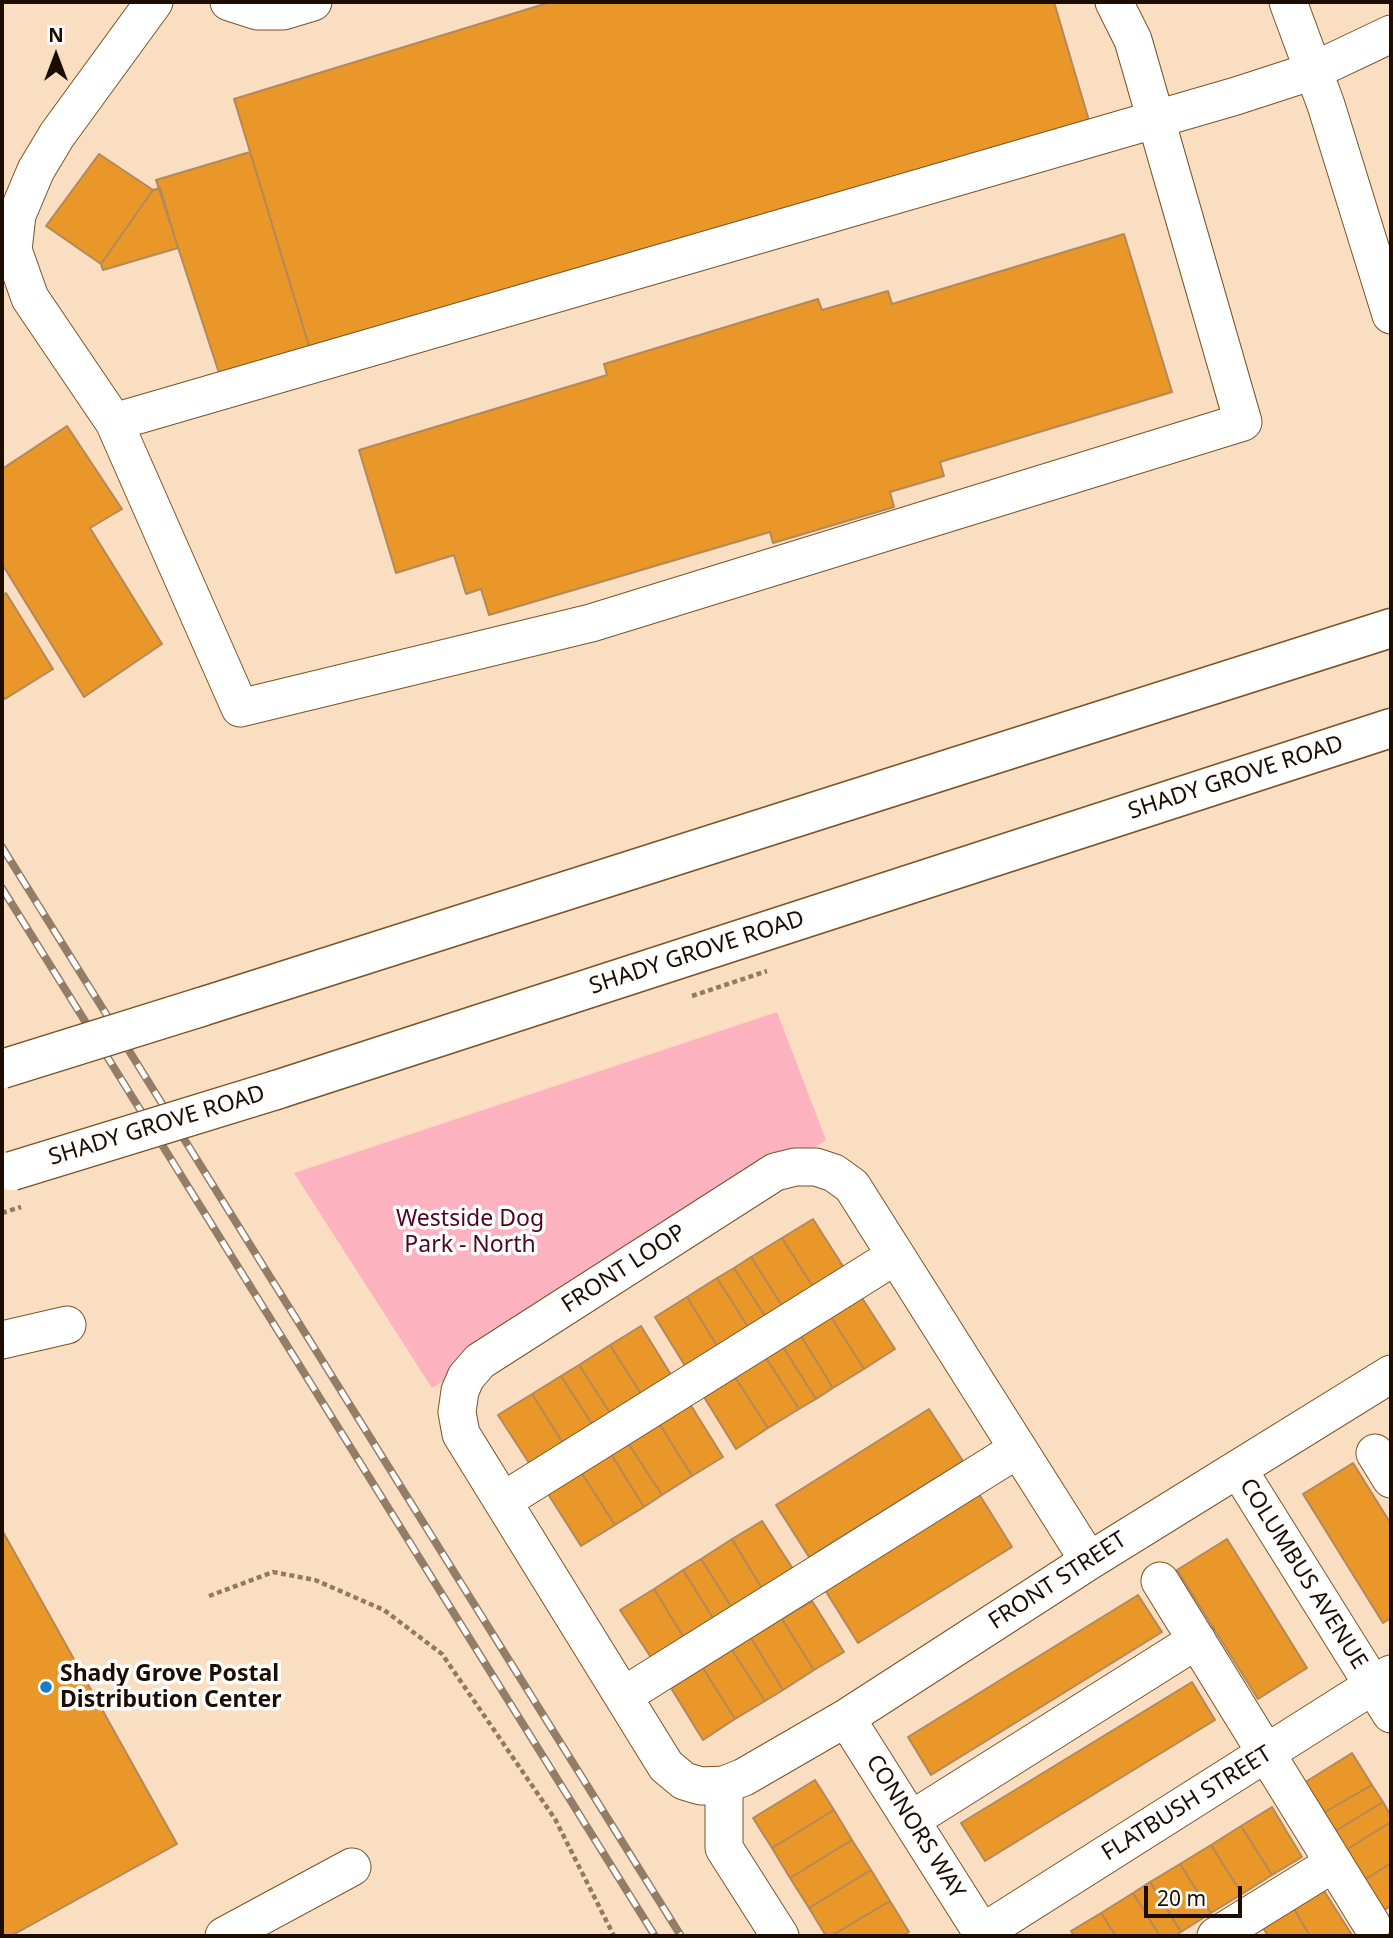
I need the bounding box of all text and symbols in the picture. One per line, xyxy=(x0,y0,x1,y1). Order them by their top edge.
north arrow xyxy=(21,21,91,91)
text: N xyxy=(48,22,64,48)
street label: SHADY GROVE ROAD xyxy=(1125,730,1347,826)
street label: SHADY GROVE ROAD xyxy=(586,905,808,1001)
street label: SHADY GROVE ROAD xyxy=(46,1080,268,1172)
park label: Westside Dog Park - North xyxy=(396,1205,544,1259)
street label: FRONT LOOP xyxy=(557,1219,691,1319)
street label: COLUMBUS AVENUE xyxy=(1233,1474,1373,1674)
street label: FRONT STREET xyxy=(984,1526,1132,1636)
place label: Shady Grove Postal Distribution Center xyxy=(60,1660,281,1714)
marker: Shady Grove Postal Distribution Center xyxy=(38,1679,54,1695)
street label: FLATBUSH STREET xyxy=(1097,1741,1277,1867)
street label: CONNORS WAY xyxy=(860,1750,970,1904)
scale bar xyxy=(1148,1871,1246,1915)
text: 20 m xyxy=(1157,1884,1206,1912)

